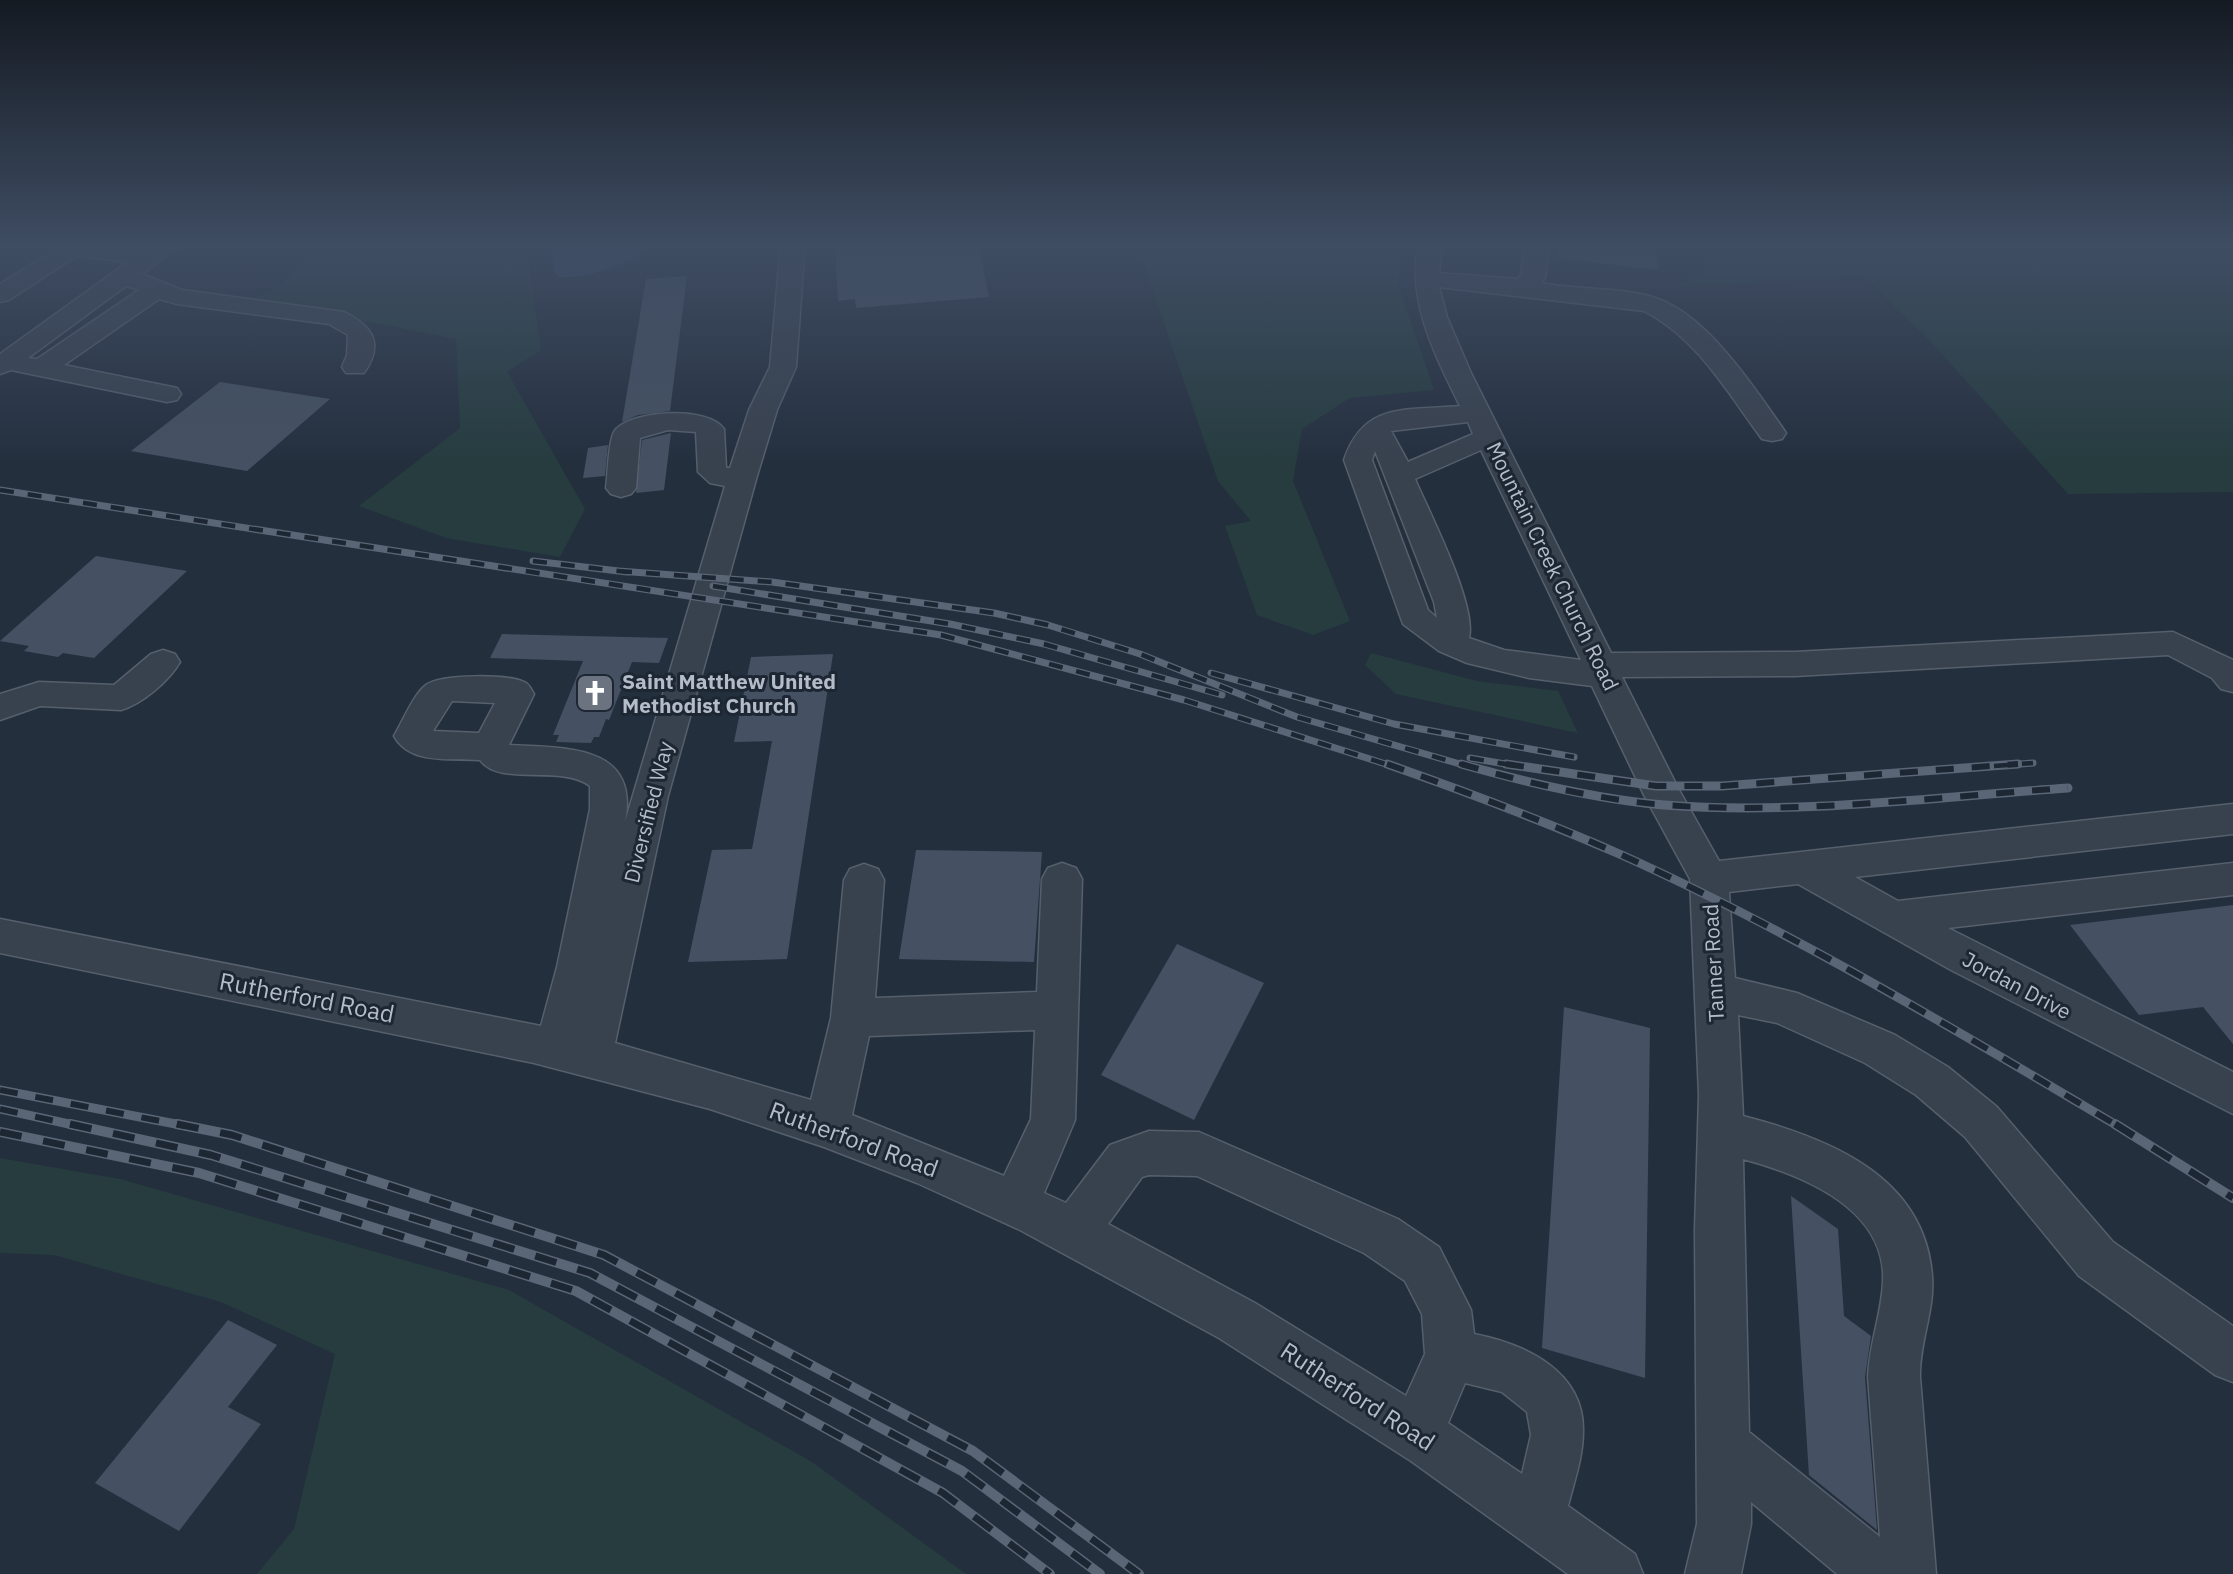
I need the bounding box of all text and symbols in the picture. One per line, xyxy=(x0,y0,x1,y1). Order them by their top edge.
street label: Mountain Creek Church Road xyxy=(1481,437,1625,695)
place label: Saint Matthew United Methodist Church xyxy=(622,667,836,719)
church icon: Saint Matthew United Methodist Church xyxy=(574,672,616,714)
street label: Diversified Way xyxy=(617,738,679,886)
street label: Tanner Road xyxy=(1696,903,1730,1023)
street label: Jordan Drive xyxy=(1958,945,2076,1025)
street label: Rutherford Road xyxy=(217,964,397,1030)
street label: Rutherford Road xyxy=(765,1094,943,1184)
street label: Rutherford Road xyxy=(1275,1334,1441,1458)

